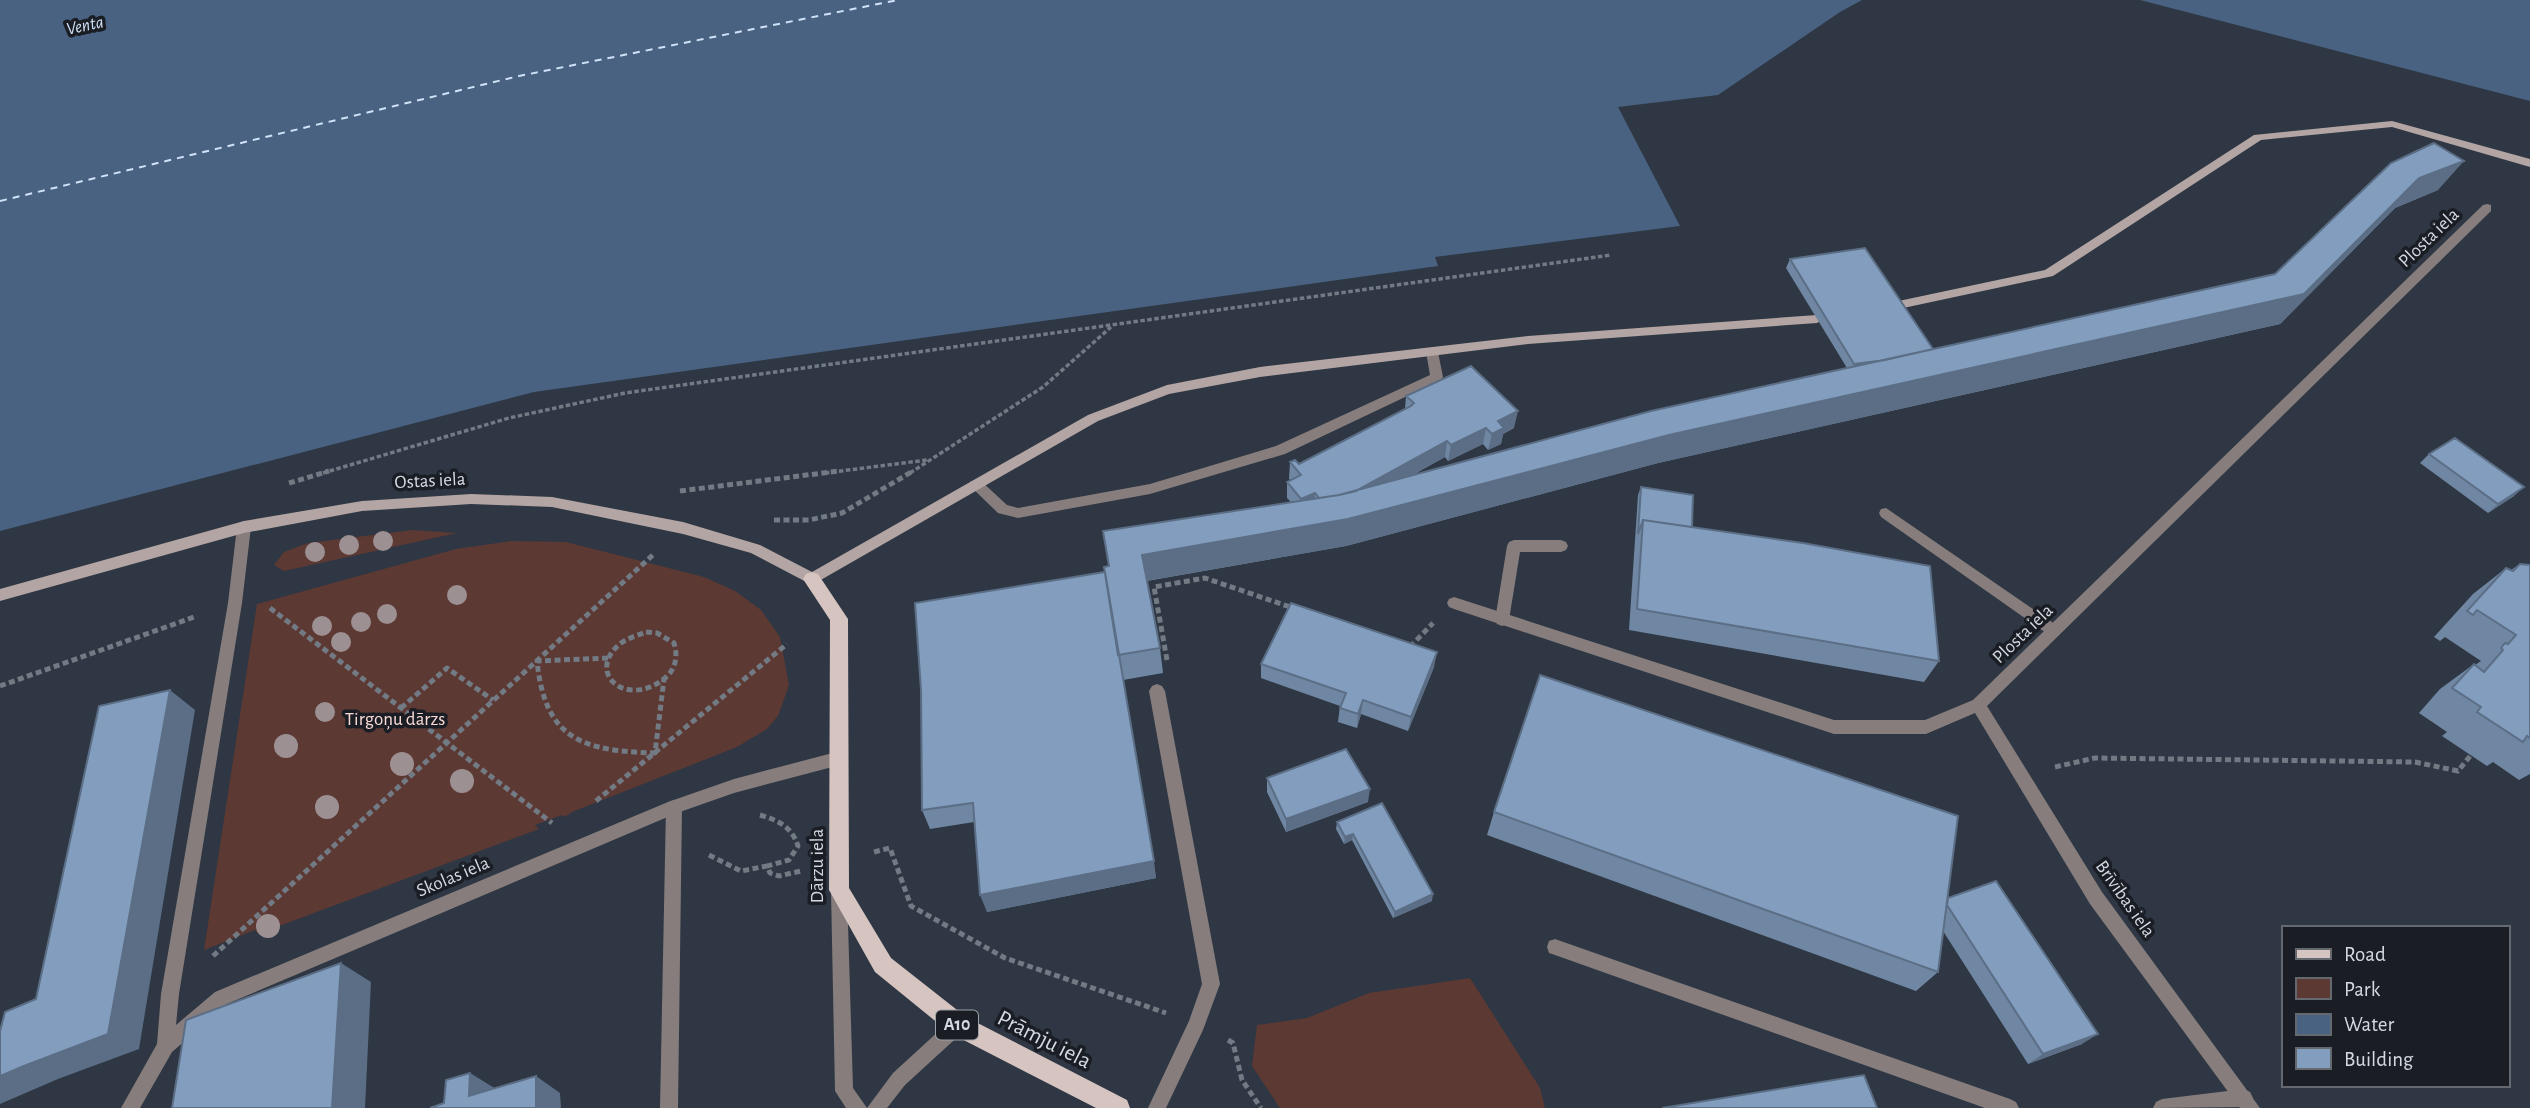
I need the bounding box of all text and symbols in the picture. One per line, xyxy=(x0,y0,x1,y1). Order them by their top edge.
water label: Venta xyxy=(65,13,105,39)
street label: Plosta iela xyxy=(2395,205,2463,271)
street label: Ostas iela xyxy=(394,470,466,492)
street label: Plosta iela xyxy=(1989,601,2057,667)
park label: Tirgoņu dārzs xyxy=(345,710,445,730)
street label: Dārzu iela xyxy=(808,829,827,903)
street label: Skolas iela xyxy=(414,853,492,901)
street label: Brīvības iela xyxy=(2092,857,2158,941)
legend xyxy=(2282,926,2509,1087)
text: Road xyxy=(2344,944,2386,965)
text: Park xyxy=(2344,979,2381,1000)
street label: Prāmju iela xyxy=(993,1007,1095,1073)
road number: A10 xyxy=(936,1010,978,1040)
text: Water xyxy=(2344,1014,2394,1035)
text: Building xyxy=(2344,1049,2414,1070)

